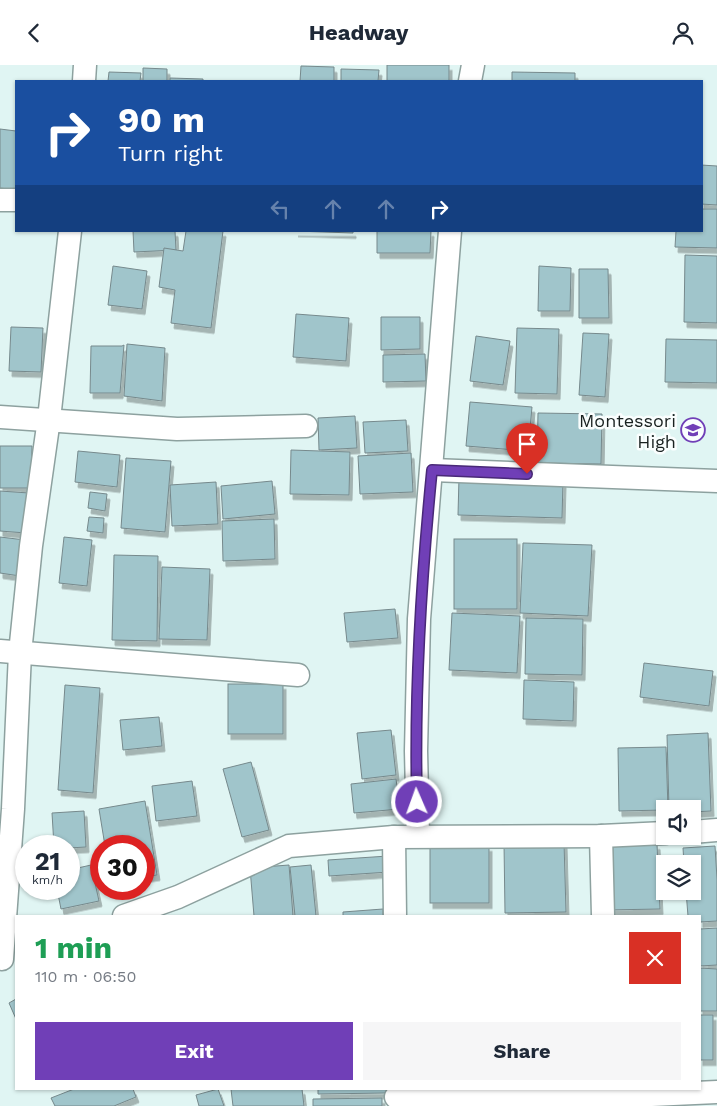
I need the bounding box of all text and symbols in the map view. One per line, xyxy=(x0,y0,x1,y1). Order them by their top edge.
icon: back xyxy=(20,19,48,47)
icon: person xyxy=(669,19,697,47)
text: Headway xyxy=(309,20,408,45)
text: 90 m xyxy=(118,99,205,141)
icon: right xyxy=(35,100,100,165)
text: Turn right xyxy=(118,141,223,166)
icon: left xyxy=(266,195,294,223)
icon: ahead xyxy=(319,195,347,223)
icon: ahead xyxy=(372,195,400,223)
icon: right xyxy=(425,195,453,223)
place label: Montessori High xyxy=(579,410,676,452)
school or university icon: Montessori High xyxy=(680,417,706,443)
pin xyxy=(506,423,548,474)
icon: arrive xyxy=(513,430,541,458)
position arrow xyxy=(390,775,442,827)
map controls xyxy=(656,800,701,900)
button: sound xyxy=(656,800,701,845)
speed limit sign: 30 xyxy=(90,835,155,900)
text: 21 xyxy=(35,847,60,876)
button: layers xyxy=(656,855,701,900)
text: km/h xyxy=(32,873,63,887)
text: 1 min xyxy=(35,930,112,965)
button: close xyxy=(629,932,681,984)
text: 110 m · 06:50 xyxy=(35,967,136,986)
button: Exit xyxy=(35,1022,353,1080)
button: Share xyxy=(363,1022,681,1080)

